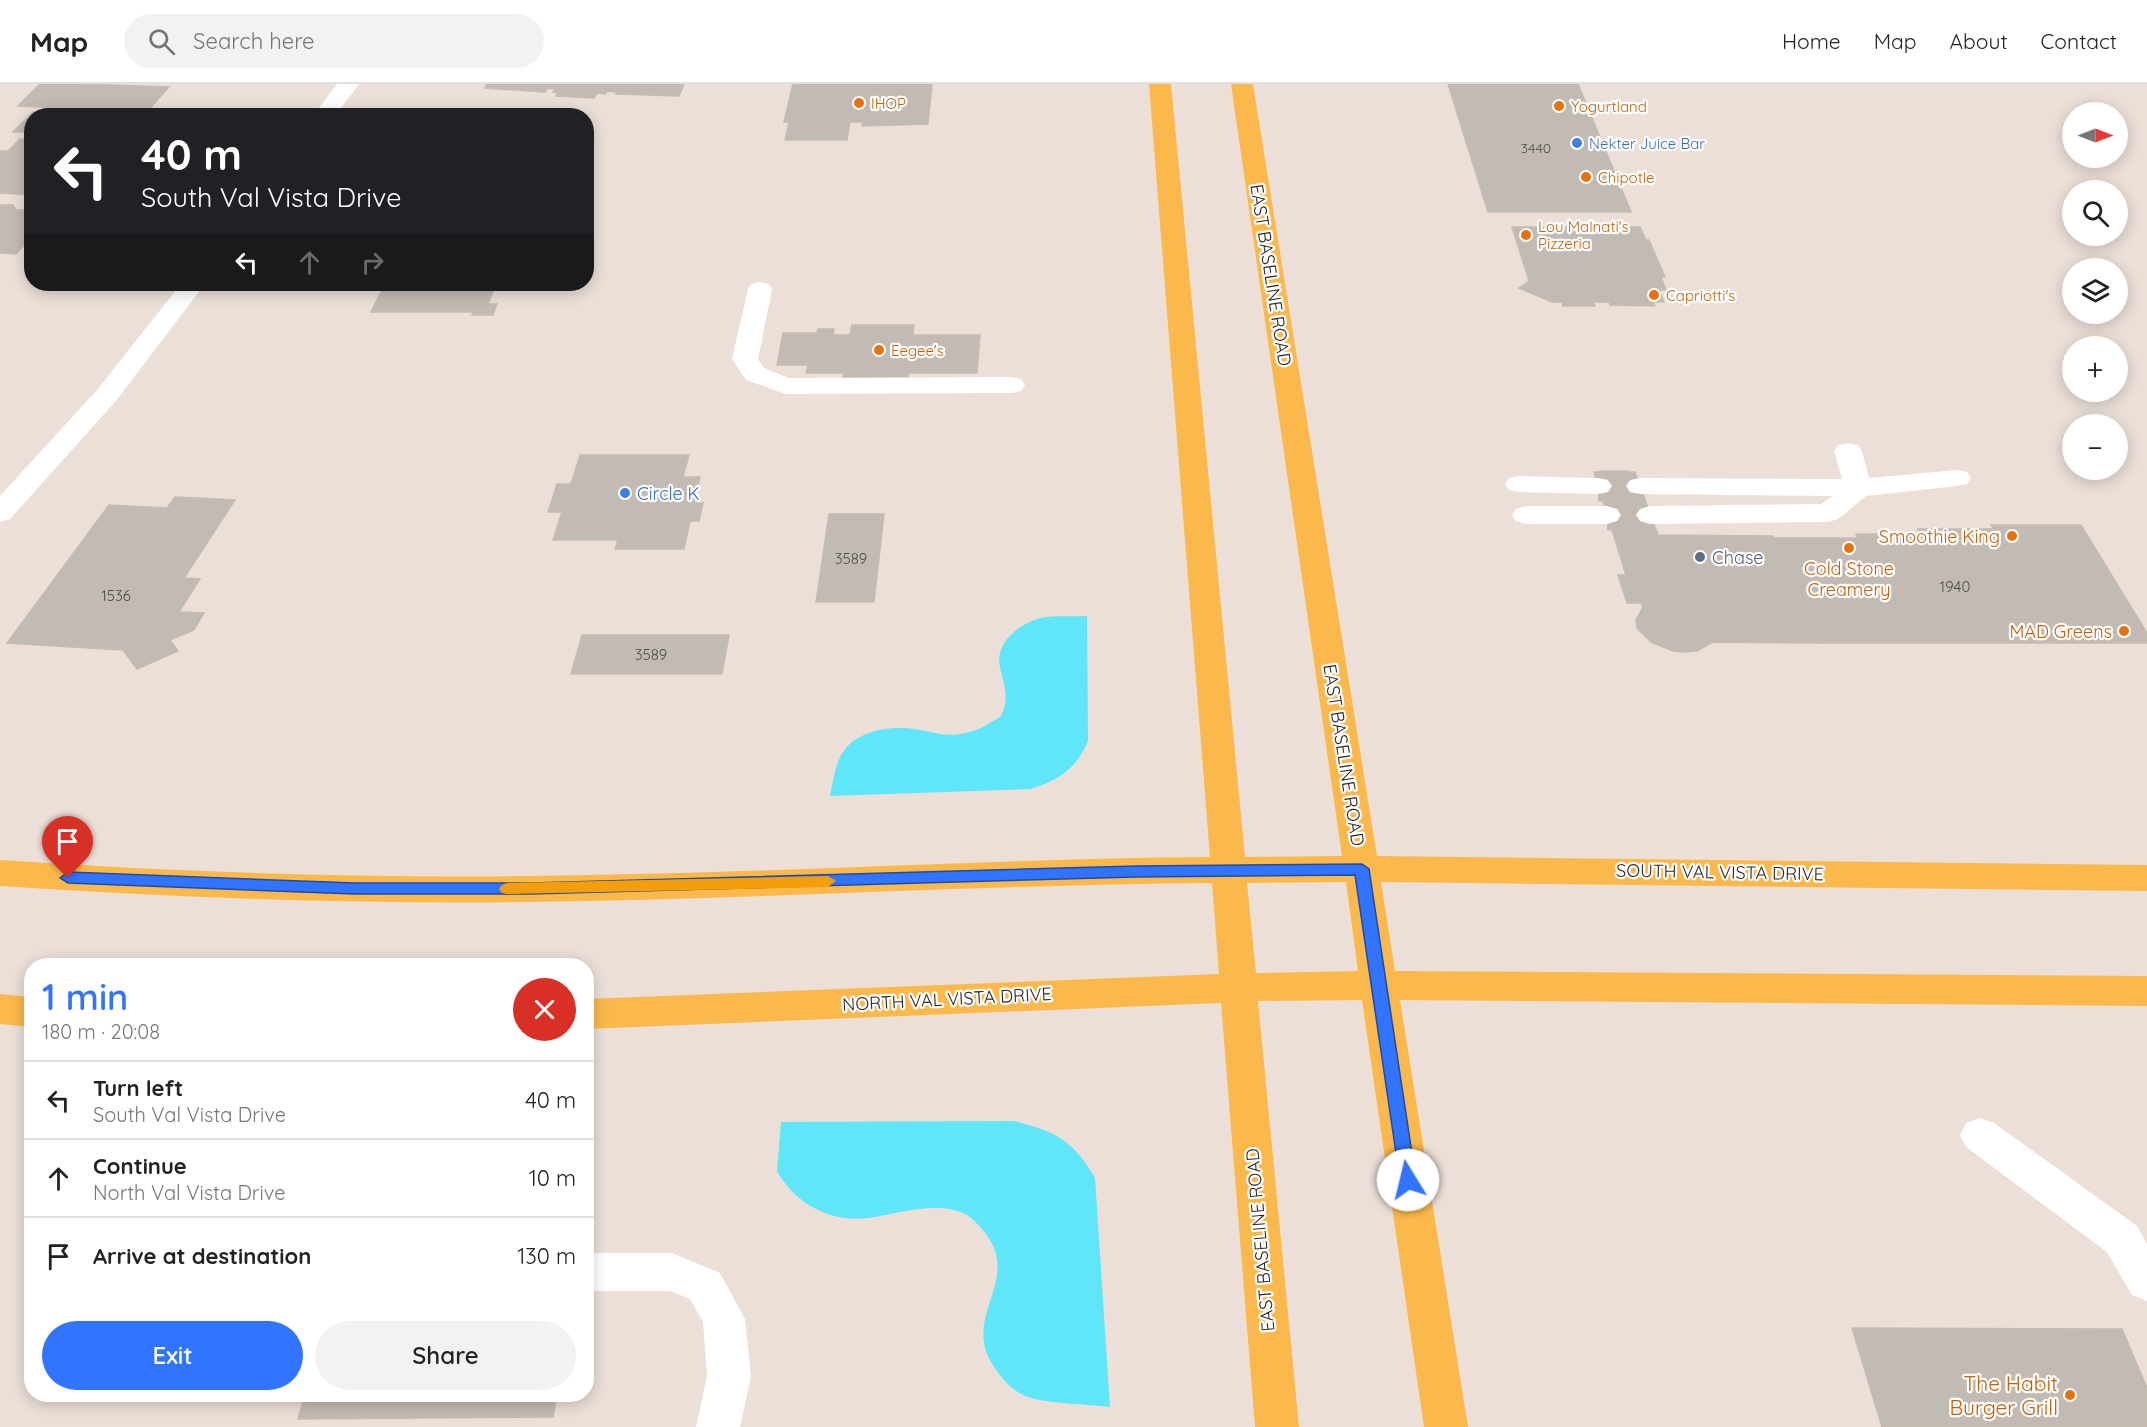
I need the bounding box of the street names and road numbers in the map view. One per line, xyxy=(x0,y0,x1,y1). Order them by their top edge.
street label: EAST BASELINE ROAD xyxy=(1245,182,1297,368)
street label: EAST BASELINE ROAD xyxy=(1318,662,1370,848)
street label: SOUTH VAL VISTA DRIVE xyxy=(1616,859,1824,885)
street label: NORTH VAL VISTA DRIVE xyxy=(842,982,1052,1016)
street label: EAST BASELINE ROAD xyxy=(1241,1147,1279,1333)

